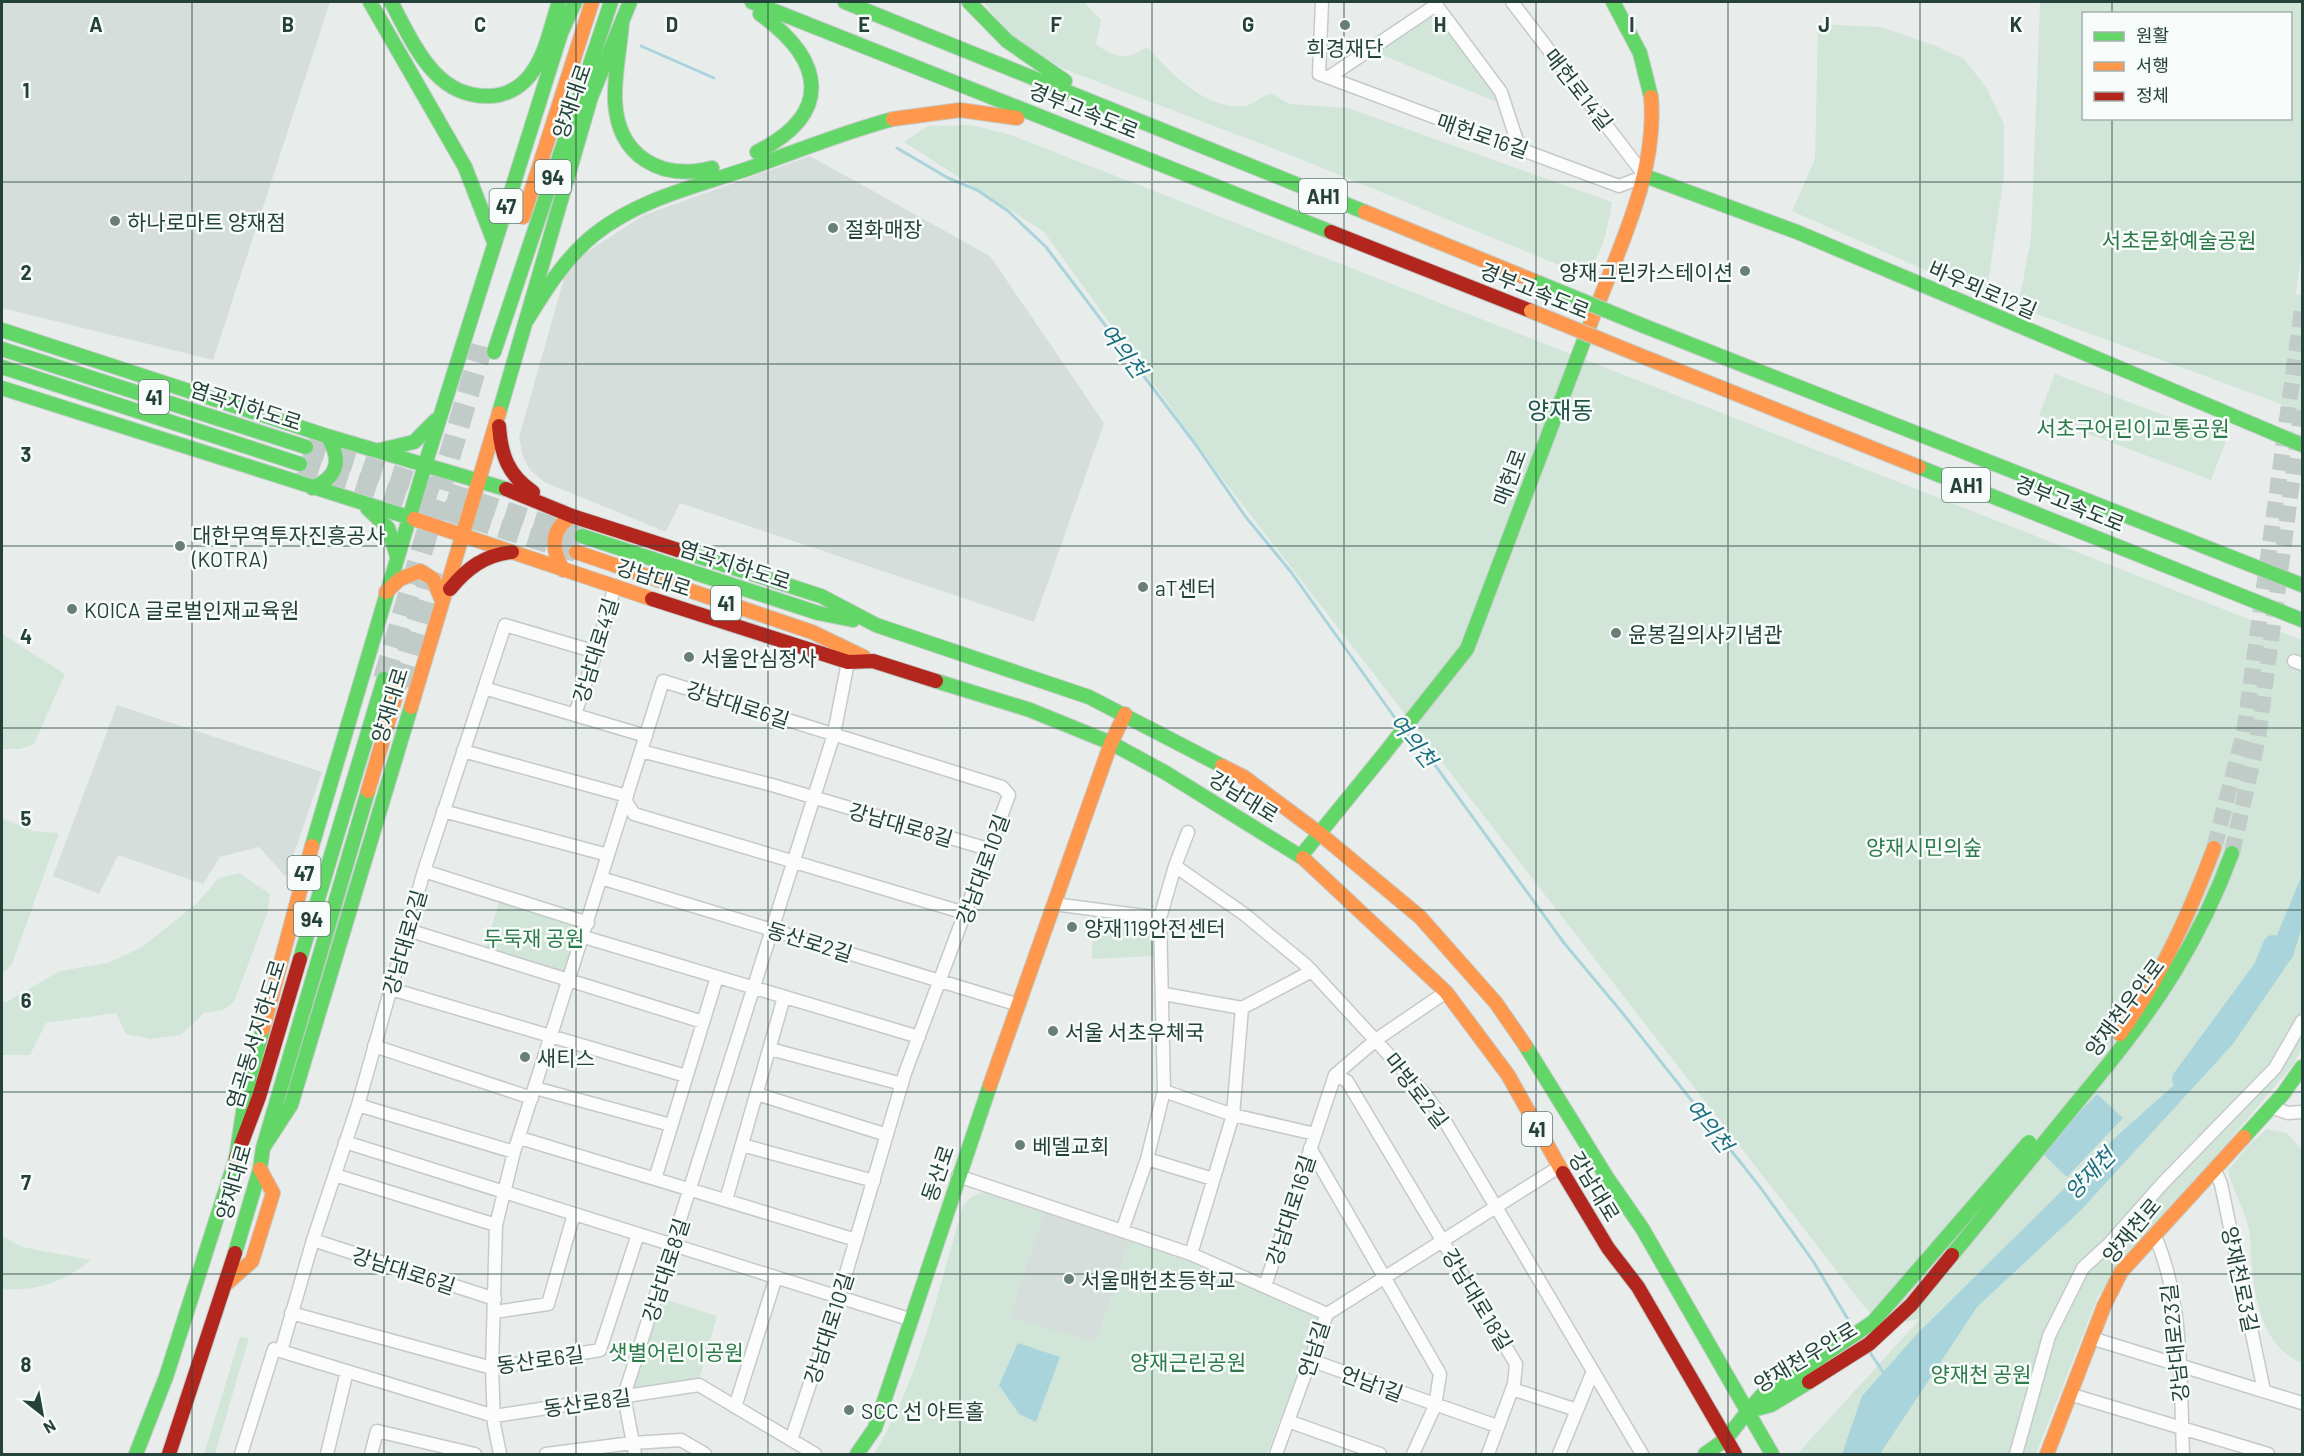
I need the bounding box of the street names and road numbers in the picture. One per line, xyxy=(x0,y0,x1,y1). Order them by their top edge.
street label: 매헌로14길 xyxy=(1540,43,1618,135)
street label: 양재대로 xyxy=(547,60,595,142)
street label: 경부고속도로 xyxy=(1026,77,1142,143)
street label: 매헌로16길 xyxy=(1434,108,1532,162)
road number: 94 xyxy=(535,160,571,194)
road number: AH1 xyxy=(1299,179,1347,213)
road number: 47 xyxy=(490,189,522,223)
street label: 바우뫼로12길 xyxy=(1925,255,2041,323)
street label: 경부고속도로 xyxy=(1477,257,1593,323)
street label: 염곡지하도로 xyxy=(187,375,305,435)
road number: 41 xyxy=(139,380,169,414)
street label: 매헌로 xyxy=(1487,445,1531,509)
road number: AH1 xyxy=(1942,468,1990,502)
street label: 경부고속도로 xyxy=(2012,470,2128,536)
street label: 염곡지하도로 xyxy=(676,534,794,594)
street label: 강남대로 xyxy=(613,553,695,601)
road number: 41 xyxy=(711,586,741,620)
street label: 강남대로4길 xyxy=(567,595,623,705)
street label: 양재대로 xyxy=(366,664,412,746)
street label: 강남대로6길 xyxy=(683,676,793,732)
street label: 강남대로 xyxy=(1205,765,1283,827)
street label: 강남대로8길 xyxy=(846,797,956,851)
street label: 강남대로10길 xyxy=(950,810,1014,928)
road number: 47 xyxy=(288,856,320,890)
street label: 강남대로2길 xyxy=(377,887,431,997)
road number: 94 xyxy=(294,902,330,936)
street label: 동산로2길 xyxy=(764,916,856,966)
street label: 양재천우안로 xyxy=(2079,953,2169,1061)
street label: 염곡동서지하도로 xyxy=(220,956,290,1112)
street label: 마방로2길 xyxy=(1380,1047,1454,1133)
road number: 41 xyxy=(1522,1112,1552,1146)
street label: 양재대로 xyxy=(210,1141,256,1223)
street label: 동산로 xyxy=(916,1142,958,1204)
street label: 강남대로 xyxy=(1564,1146,1626,1226)
street label: 강남대로16길 xyxy=(1260,1152,1320,1268)
street label: 양재천로 xyxy=(2097,1192,2165,1268)
street label: 강남대로8길 xyxy=(636,1215,694,1325)
street label: 양재천로3길 xyxy=(2218,1224,2264,1334)
street label: 강남대로6길 xyxy=(349,1242,459,1298)
street label: 강남대로18길 xyxy=(1438,1243,1518,1355)
street label: 강남대로10길 xyxy=(798,1269,858,1387)
street label: 강남대로23길 xyxy=(2155,1283,2193,1403)
street label: 양재천우안로 xyxy=(1749,1315,1861,1397)
street label: 언남길 xyxy=(1292,1318,1334,1380)
street label: 동산로6길 xyxy=(495,1340,585,1378)
street label: 언남1길 xyxy=(1337,1360,1407,1406)
street label: 동산로8길 xyxy=(542,1383,632,1421)

